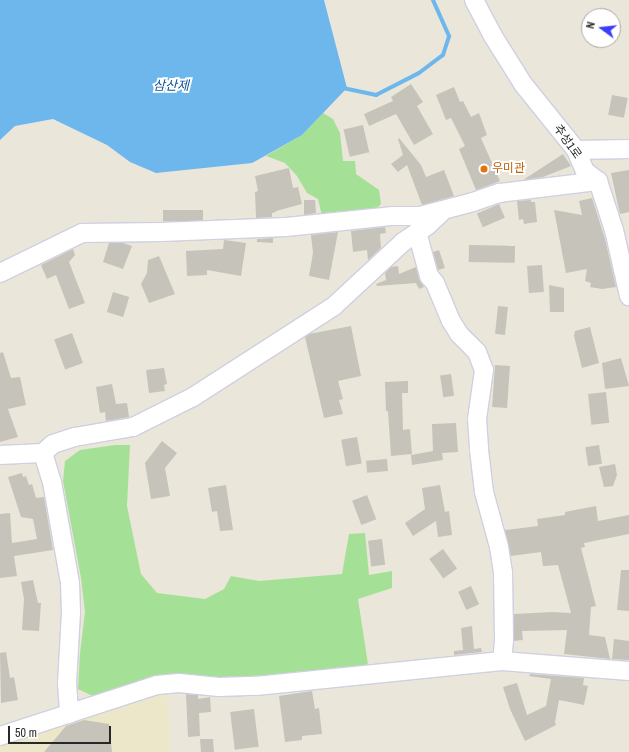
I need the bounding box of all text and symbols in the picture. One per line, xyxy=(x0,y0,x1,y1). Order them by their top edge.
north arrow xyxy=(581,8,621,48)
text: N xyxy=(583,20,598,30)
water label: 삼산제 xyxy=(153,78,189,94)
street label: 추성1로 xyxy=(550,122,584,162)
place label: 우미관 xyxy=(492,162,525,176)
marker: 우미관 xyxy=(479,164,489,174)
scale bar xyxy=(10,718,113,744)
text: 50 m xyxy=(15,725,37,741)

